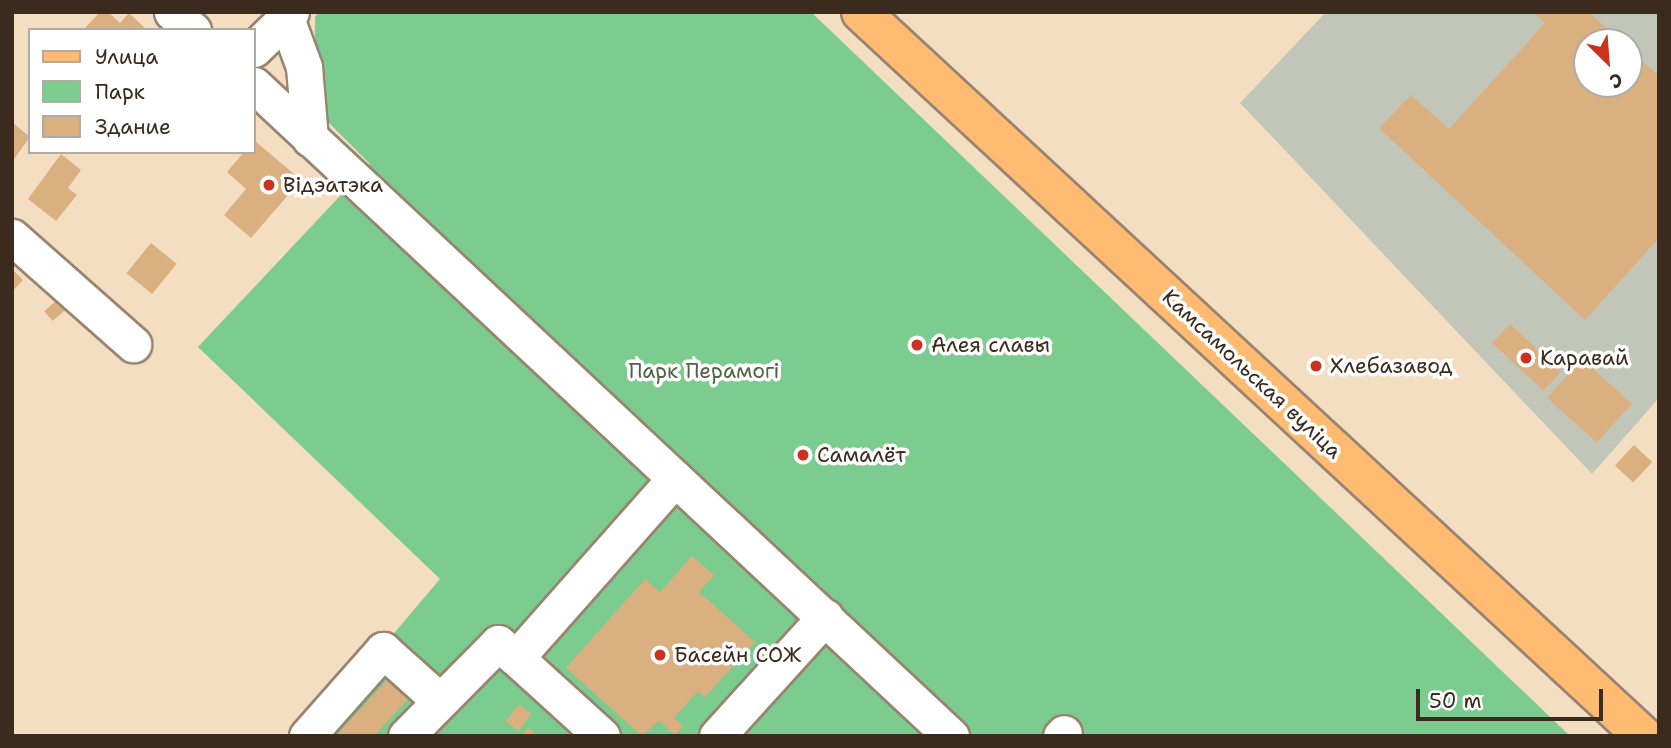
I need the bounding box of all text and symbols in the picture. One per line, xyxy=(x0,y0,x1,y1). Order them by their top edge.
legend xyxy=(28,28,256,154)
north arrow xyxy=(1573,28,1643,98)
text: Улица xyxy=(95,43,158,71)
text: С xyxy=(1606,67,1627,94)
text: Парк xyxy=(95,78,145,106)
text: Здание xyxy=(95,113,171,141)
place label: Відэатэка xyxy=(283,172,383,198)
marker: Відэатэка xyxy=(261,177,277,193)
street label: Камсамольская вуліца xyxy=(1157,284,1347,464)
place label: Алея славы xyxy=(931,332,1050,358)
marker: Алея славы xyxy=(909,337,925,353)
place label: Каравай xyxy=(1540,345,1629,371)
marker: Каравай xyxy=(1518,350,1534,366)
place label: Хлебазавод xyxy=(1330,353,1453,379)
park label: Парк Перамогі xyxy=(628,358,780,384)
marker: Хлебазавод xyxy=(1308,358,1324,374)
place label: Самалёт xyxy=(817,442,906,468)
marker: Самалёт xyxy=(795,447,811,463)
place label: Басейн СОЖ xyxy=(674,642,801,668)
marker: Басейн СОЖ xyxy=(652,647,668,663)
scale bar xyxy=(1419,674,1606,718)
text: 50 m xyxy=(1429,687,1482,715)

